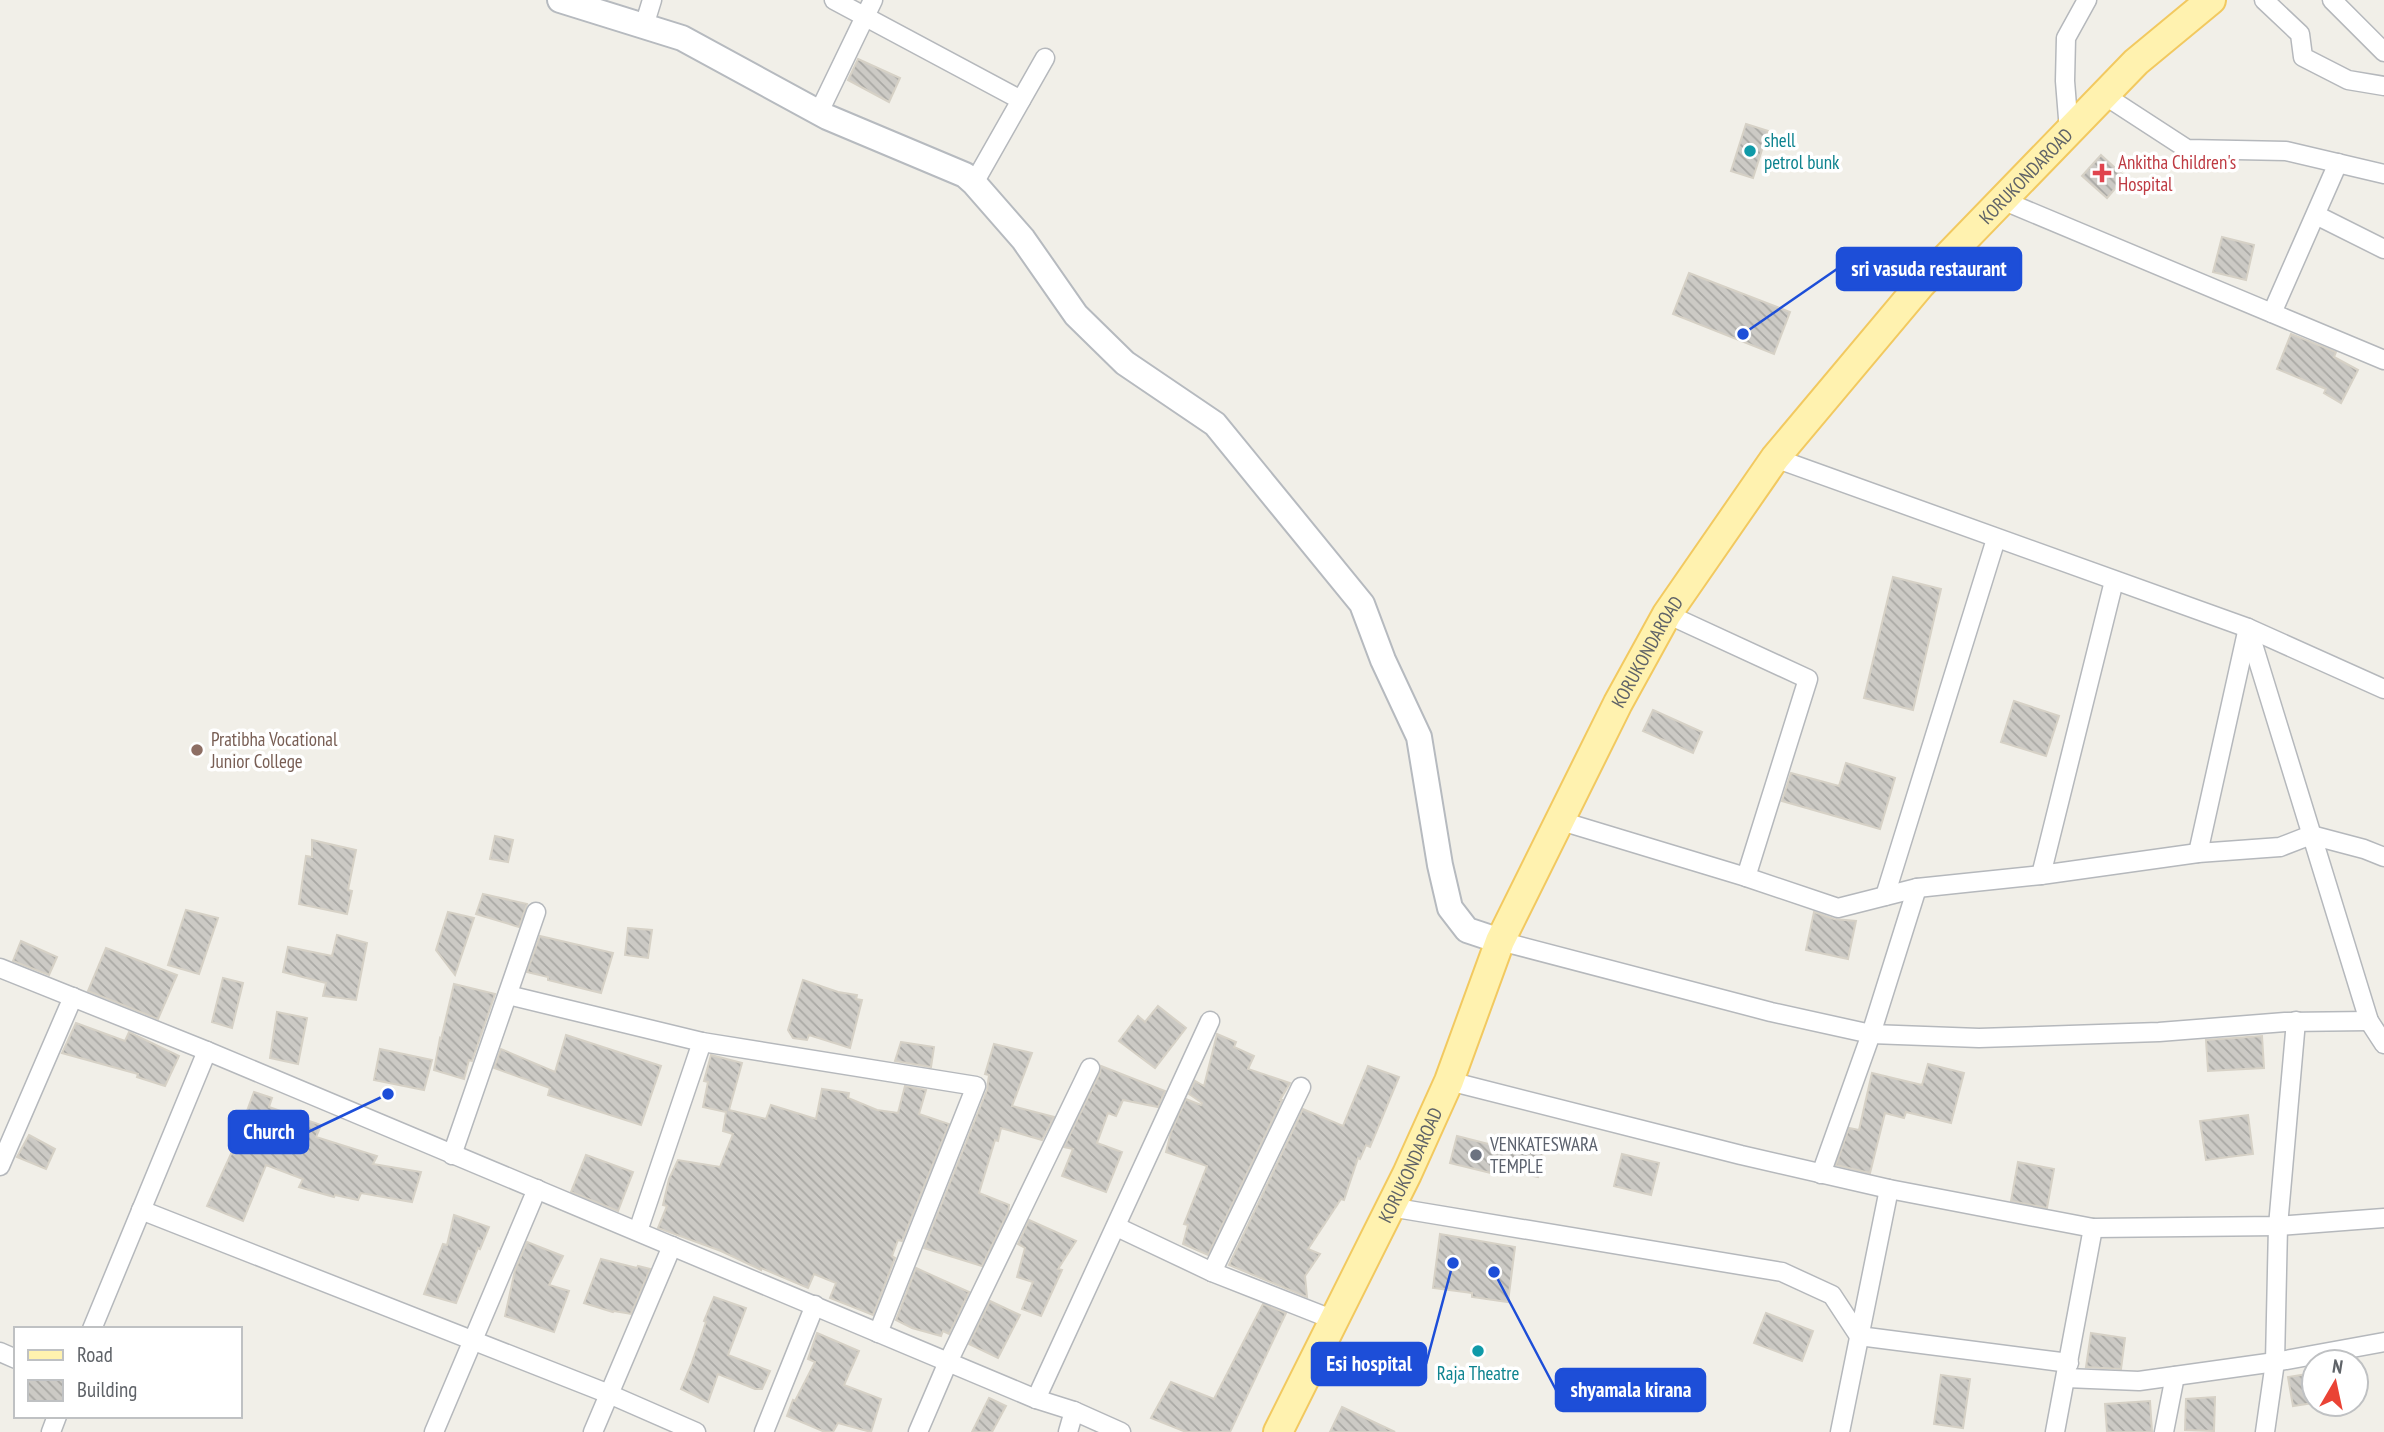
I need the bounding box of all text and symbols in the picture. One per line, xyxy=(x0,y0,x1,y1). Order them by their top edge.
street label: KORUKONDAROAD xyxy=(1974,123,2078,229)
place label: shell petrol bunk xyxy=(1764,128,1840,174)
marker: shell petrol bunk xyxy=(1742,143,1758,159)
place label: Ankitha Children's Hospital xyxy=(2118,150,2236,196)
marker: Ankitha Children's Hospital xyxy=(2092,163,2112,183)
callout: sri vasuda restaurant xyxy=(1837,248,2021,290)
text: sri vasuda restaurant xyxy=(1851,255,2007,282)
street label: KORUKONDAROAD xyxy=(1606,591,1688,712)
place label: Pratibha Vocational Junior College xyxy=(210,727,338,773)
marker: Pratibha Vocational Junior College xyxy=(189,742,205,758)
street label: KORUKONDAROAD xyxy=(1373,1104,1447,1226)
callout: Church xyxy=(229,1111,308,1153)
text: Church xyxy=(243,1118,295,1145)
place label: VENKATESWARA TEMPLE xyxy=(1489,1132,1598,1178)
marker: VENKATESWARA TEMPLE xyxy=(1468,1147,1484,1163)
legend xyxy=(14,1327,242,1418)
text: Road xyxy=(77,1341,113,1368)
callout: Esi hospital xyxy=(1312,1343,1426,1385)
marker: Raja Theatre xyxy=(1470,1343,1486,1359)
north arrow xyxy=(2300,1348,2370,1418)
text: Esi hospital xyxy=(1326,1350,1413,1377)
text: N xyxy=(2331,1354,2345,1379)
place label: Raja Theatre xyxy=(1437,1361,1519,1385)
callout: shyamala kirana xyxy=(1556,1369,1705,1411)
text: Building xyxy=(77,1376,137,1403)
text: shyamala kirana xyxy=(1571,1376,1692,1403)

